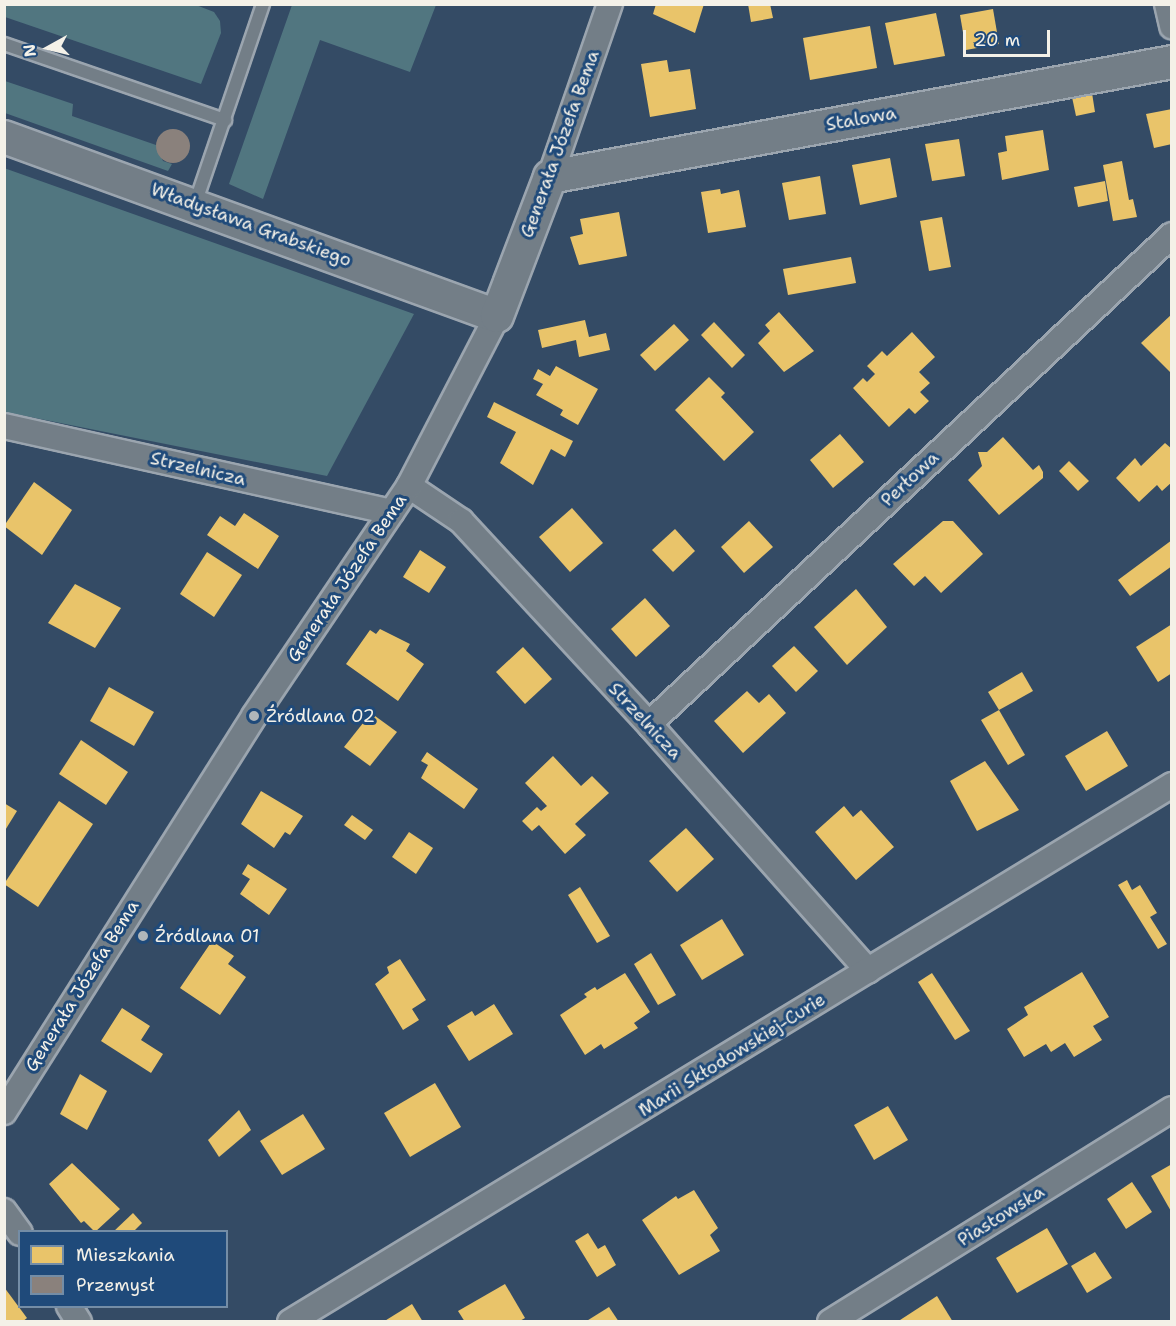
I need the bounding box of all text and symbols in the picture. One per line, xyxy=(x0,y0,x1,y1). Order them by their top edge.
north arrow xyxy=(18,18,78,78)
scale bar xyxy=(966,18,1053,56)
text: 20 m xyxy=(974,28,1020,52)
text: N xyxy=(18,43,41,58)
street label: Generała Józefa Bema xyxy=(516,47,604,241)
street label: Stalowa xyxy=(824,102,898,136)
street label: Władysława Grabskiego xyxy=(148,179,354,271)
street label: Perłowa xyxy=(877,447,943,511)
street label: Strzelnicza xyxy=(148,448,248,490)
street label: Generała Józefa Bema xyxy=(283,490,411,666)
street label: Strzelnicza xyxy=(604,678,686,764)
place label: Źródlana 02 xyxy=(266,705,375,727)
marker: Źródlana 02 xyxy=(247,709,261,723)
street label: Generała Józefa Bema xyxy=(20,896,144,1076)
place label: Źródlana 01 xyxy=(155,925,260,947)
marker: Źródlana 01 xyxy=(136,929,150,943)
street label: Marii Skłodowskiej-Curie xyxy=(635,989,829,1121)
street label: Piastowska xyxy=(954,1181,1048,1251)
legend xyxy=(18,1230,228,1308)
text: Mieszkania xyxy=(76,1243,175,1267)
text: Przemysł xyxy=(76,1273,155,1297)

